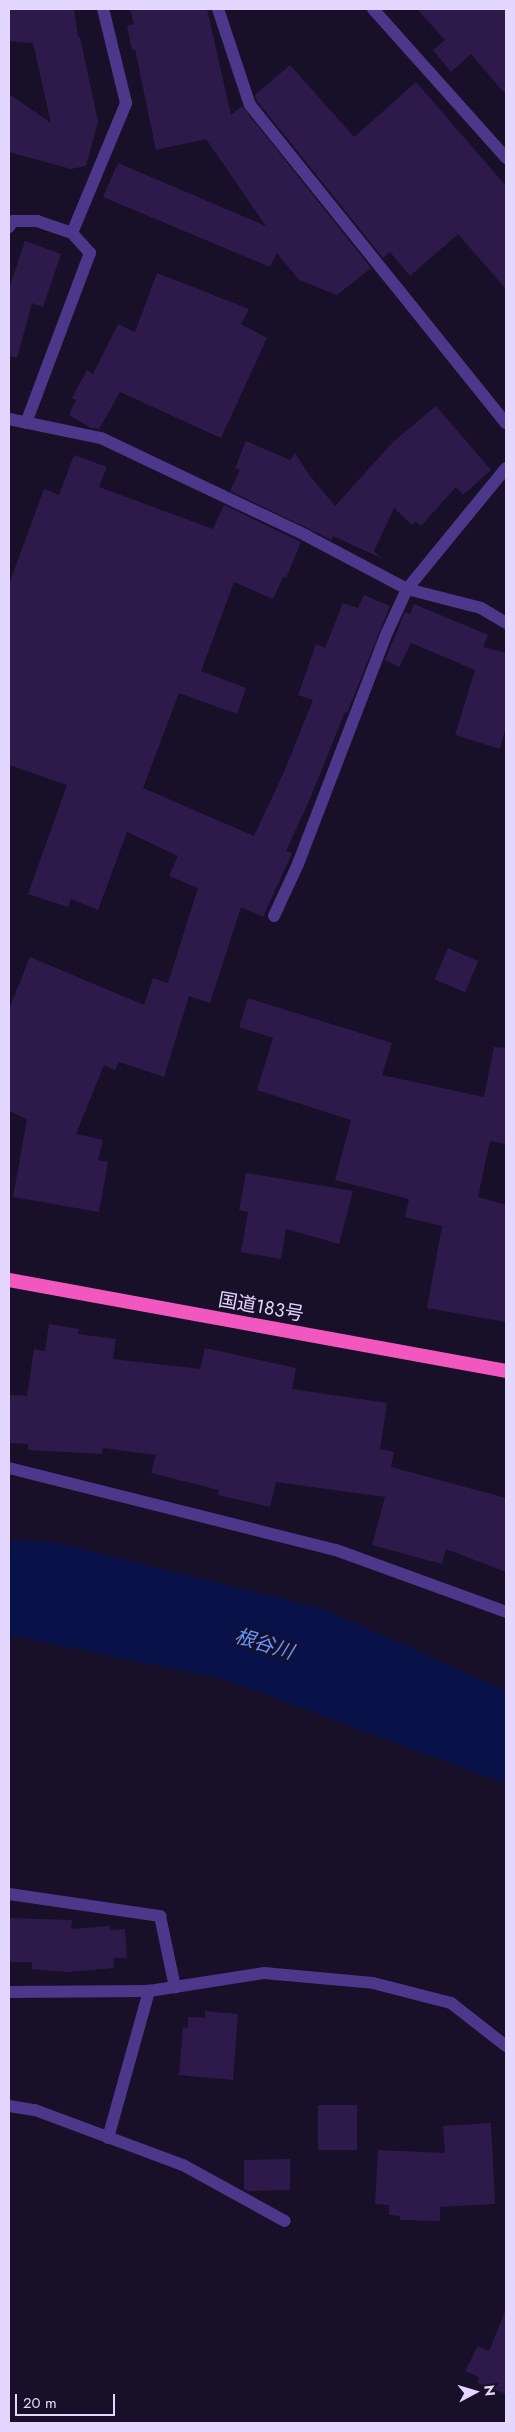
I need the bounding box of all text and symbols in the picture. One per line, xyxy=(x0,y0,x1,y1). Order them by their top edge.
street label: 国道183号 xyxy=(217,1288,305,1326)
water label: 根谷川 xyxy=(232,1624,296,1664)
north arrow xyxy=(450,2367,500,2417)
scale bar xyxy=(18,2384,118,2416)
text: N xyxy=(479,2384,500,2397)
text: 20 m xyxy=(23,2392,57,2414)

